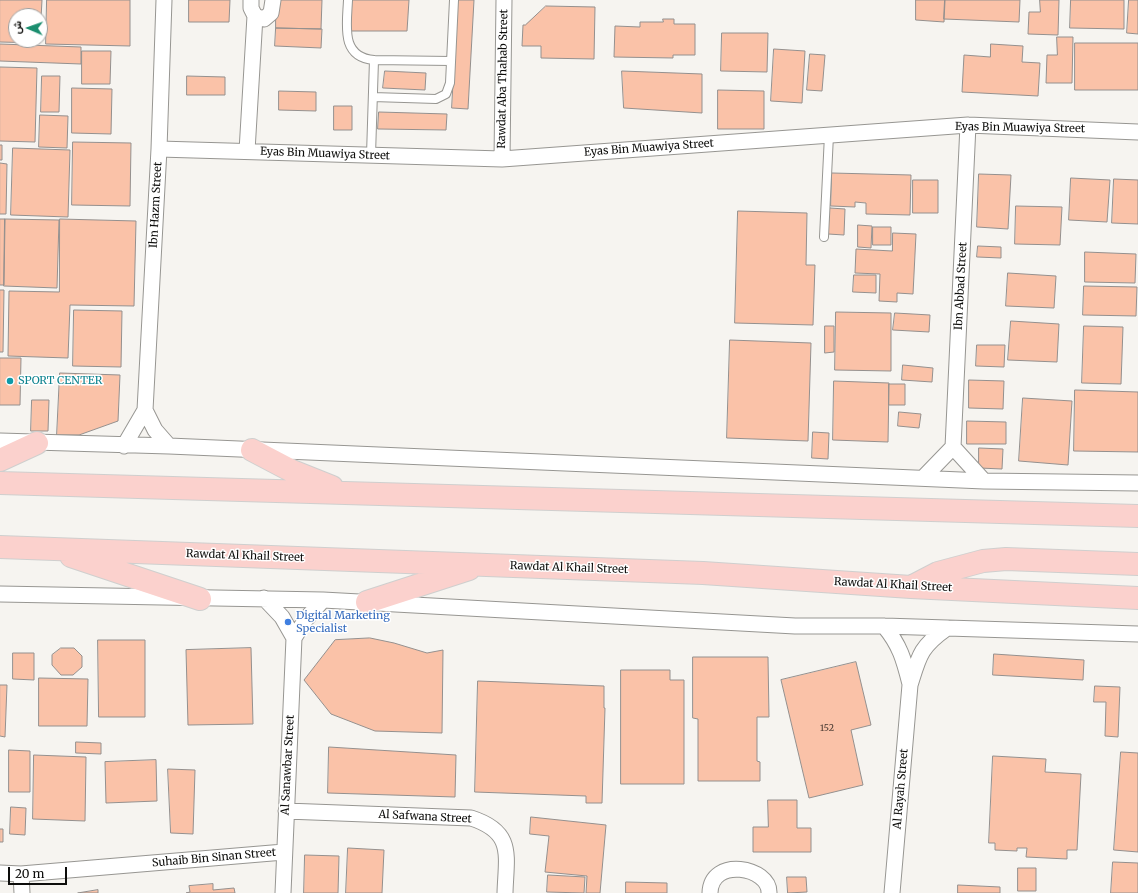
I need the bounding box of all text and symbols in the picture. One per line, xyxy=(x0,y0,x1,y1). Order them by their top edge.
north arrow xyxy=(8,8,48,48)
street label: Rawdat Aba Thahab Street xyxy=(495,9,511,149)
text: ش xyxy=(10,21,24,34)
street label: Eyas Bin Muawiya Street xyxy=(955,120,1085,136)
street label: Eyas Bin Muawiya Street xyxy=(584,137,714,159)
street label: Eyas Bin Muawiya Street xyxy=(260,145,390,163)
street label: Ibn Hazm Street xyxy=(147,162,165,248)
street label: Ibn Abbad Street xyxy=(952,242,970,330)
place label: SPORT CENTER xyxy=(18,374,102,388)
marker: SPORT CENTER xyxy=(5,376,15,386)
street label: Rawdat Al Khail Street xyxy=(186,547,304,565)
street label: Rawdat Al Khail Street xyxy=(510,559,628,577)
street label: Rawdat Al Khail Street xyxy=(834,575,952,595)
place label: Digital Marketing Specialist xyxy=(296,609,390,635)
marker: Digital Marketing Specialist xyxy=(283,617,293,627)
street label: Al Sanawbar Street xyxy=(279,714,297,816)
house number: 152 xyxy=(820,723,834,733)
street label: Al Rayah Street xyxy=(891,748,911,830)
street label: Al Safwana Street xyxy=(378,808,472,826)
street label: Suhaib Bin Sinan Street xyxy=(152,846,276,870)
scale bar xyxy=(10,859,69,885)
text: 20 m xyxy=(15,866,44,881)

